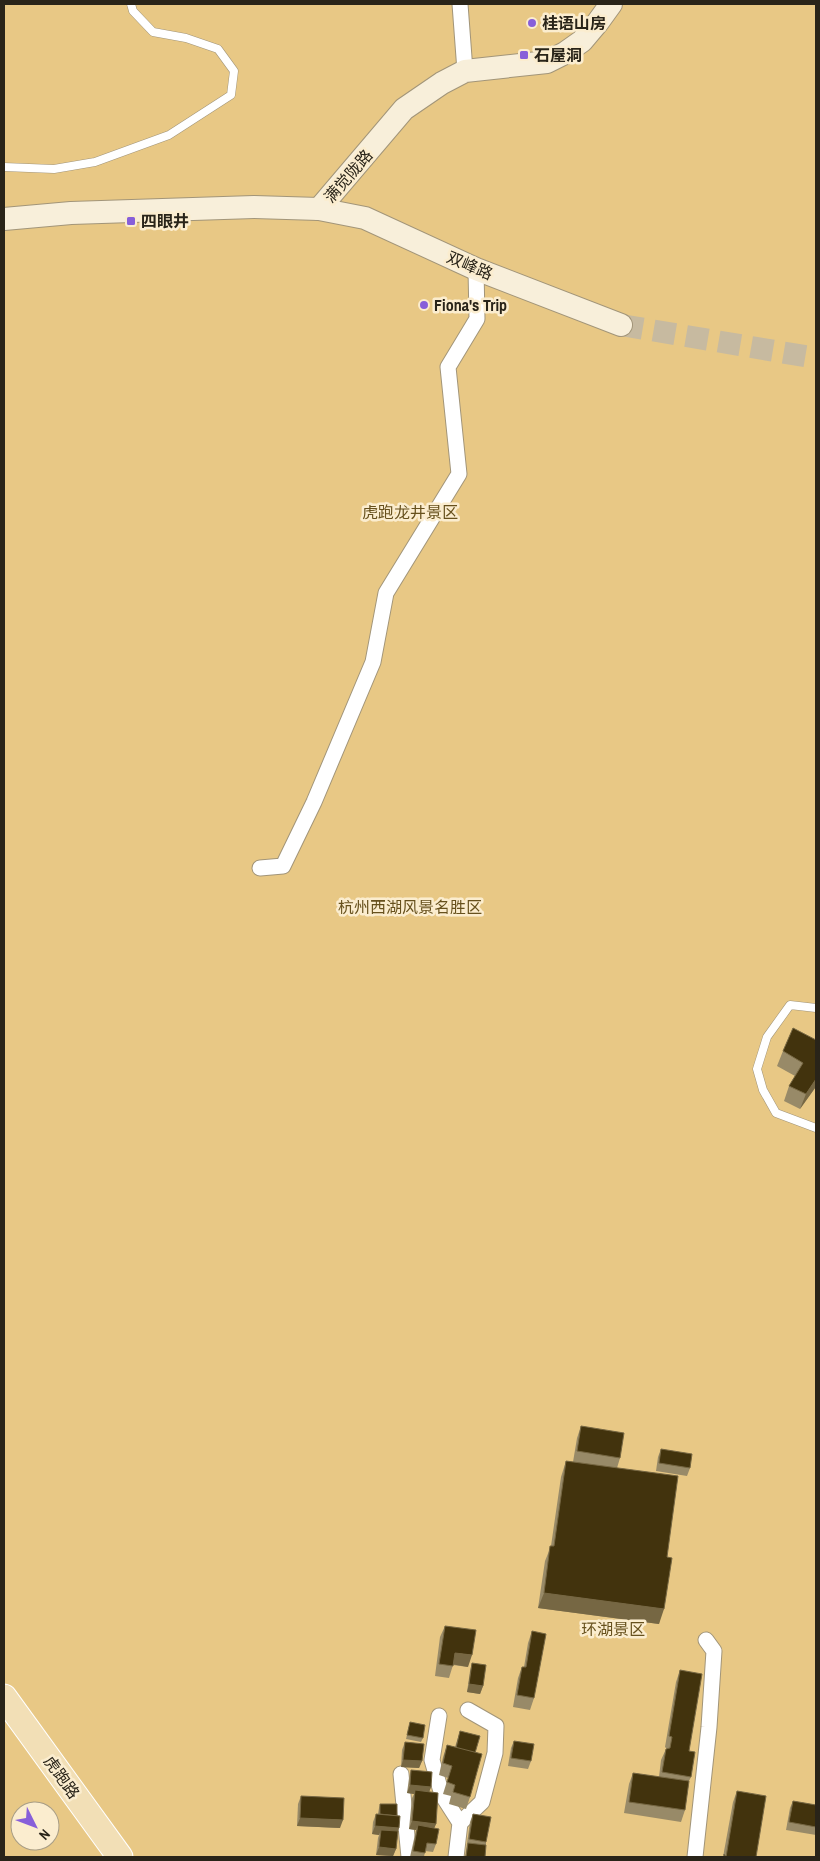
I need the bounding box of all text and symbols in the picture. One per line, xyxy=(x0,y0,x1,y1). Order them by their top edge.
place label: 桂语山房 xyxy=(542,12,606,34)
marker: 桂语山房 xyxy=(526,17,538,29)
place label: 石屋洞 xyxy=(534,44,582,66)
marker: 石屋洞 xyxy=(518,49,530,61)
street label: 满觉陇路 xyxy=(319,145,377,207)
place label: 四眼井 xyxy=(141,210,189,232)
marker: 四眼井 xyxy=(125,215,137,227)
street label: 双峰路 xyxy=(444,245,496,285)
place label: Fiona's Trip xyxy=(434,294,507,316)
marker: Fiona's Trip xyxy=(418,299,430,311)
park label: 虎跑龙井景区 xyxy=(362,501,458,523)
park label: 杭州西湖风景名胜区 xyxy=(338,896,482,918)
park label: 环湖景区 xyxy=(581,1618,645,1640)
street label: 虎跑路 xyxy=(39,1751,85,1803)
north arrow xyxy=(10,1801,60,1851)
text: N xyxy=(35,1826,54,1844)

